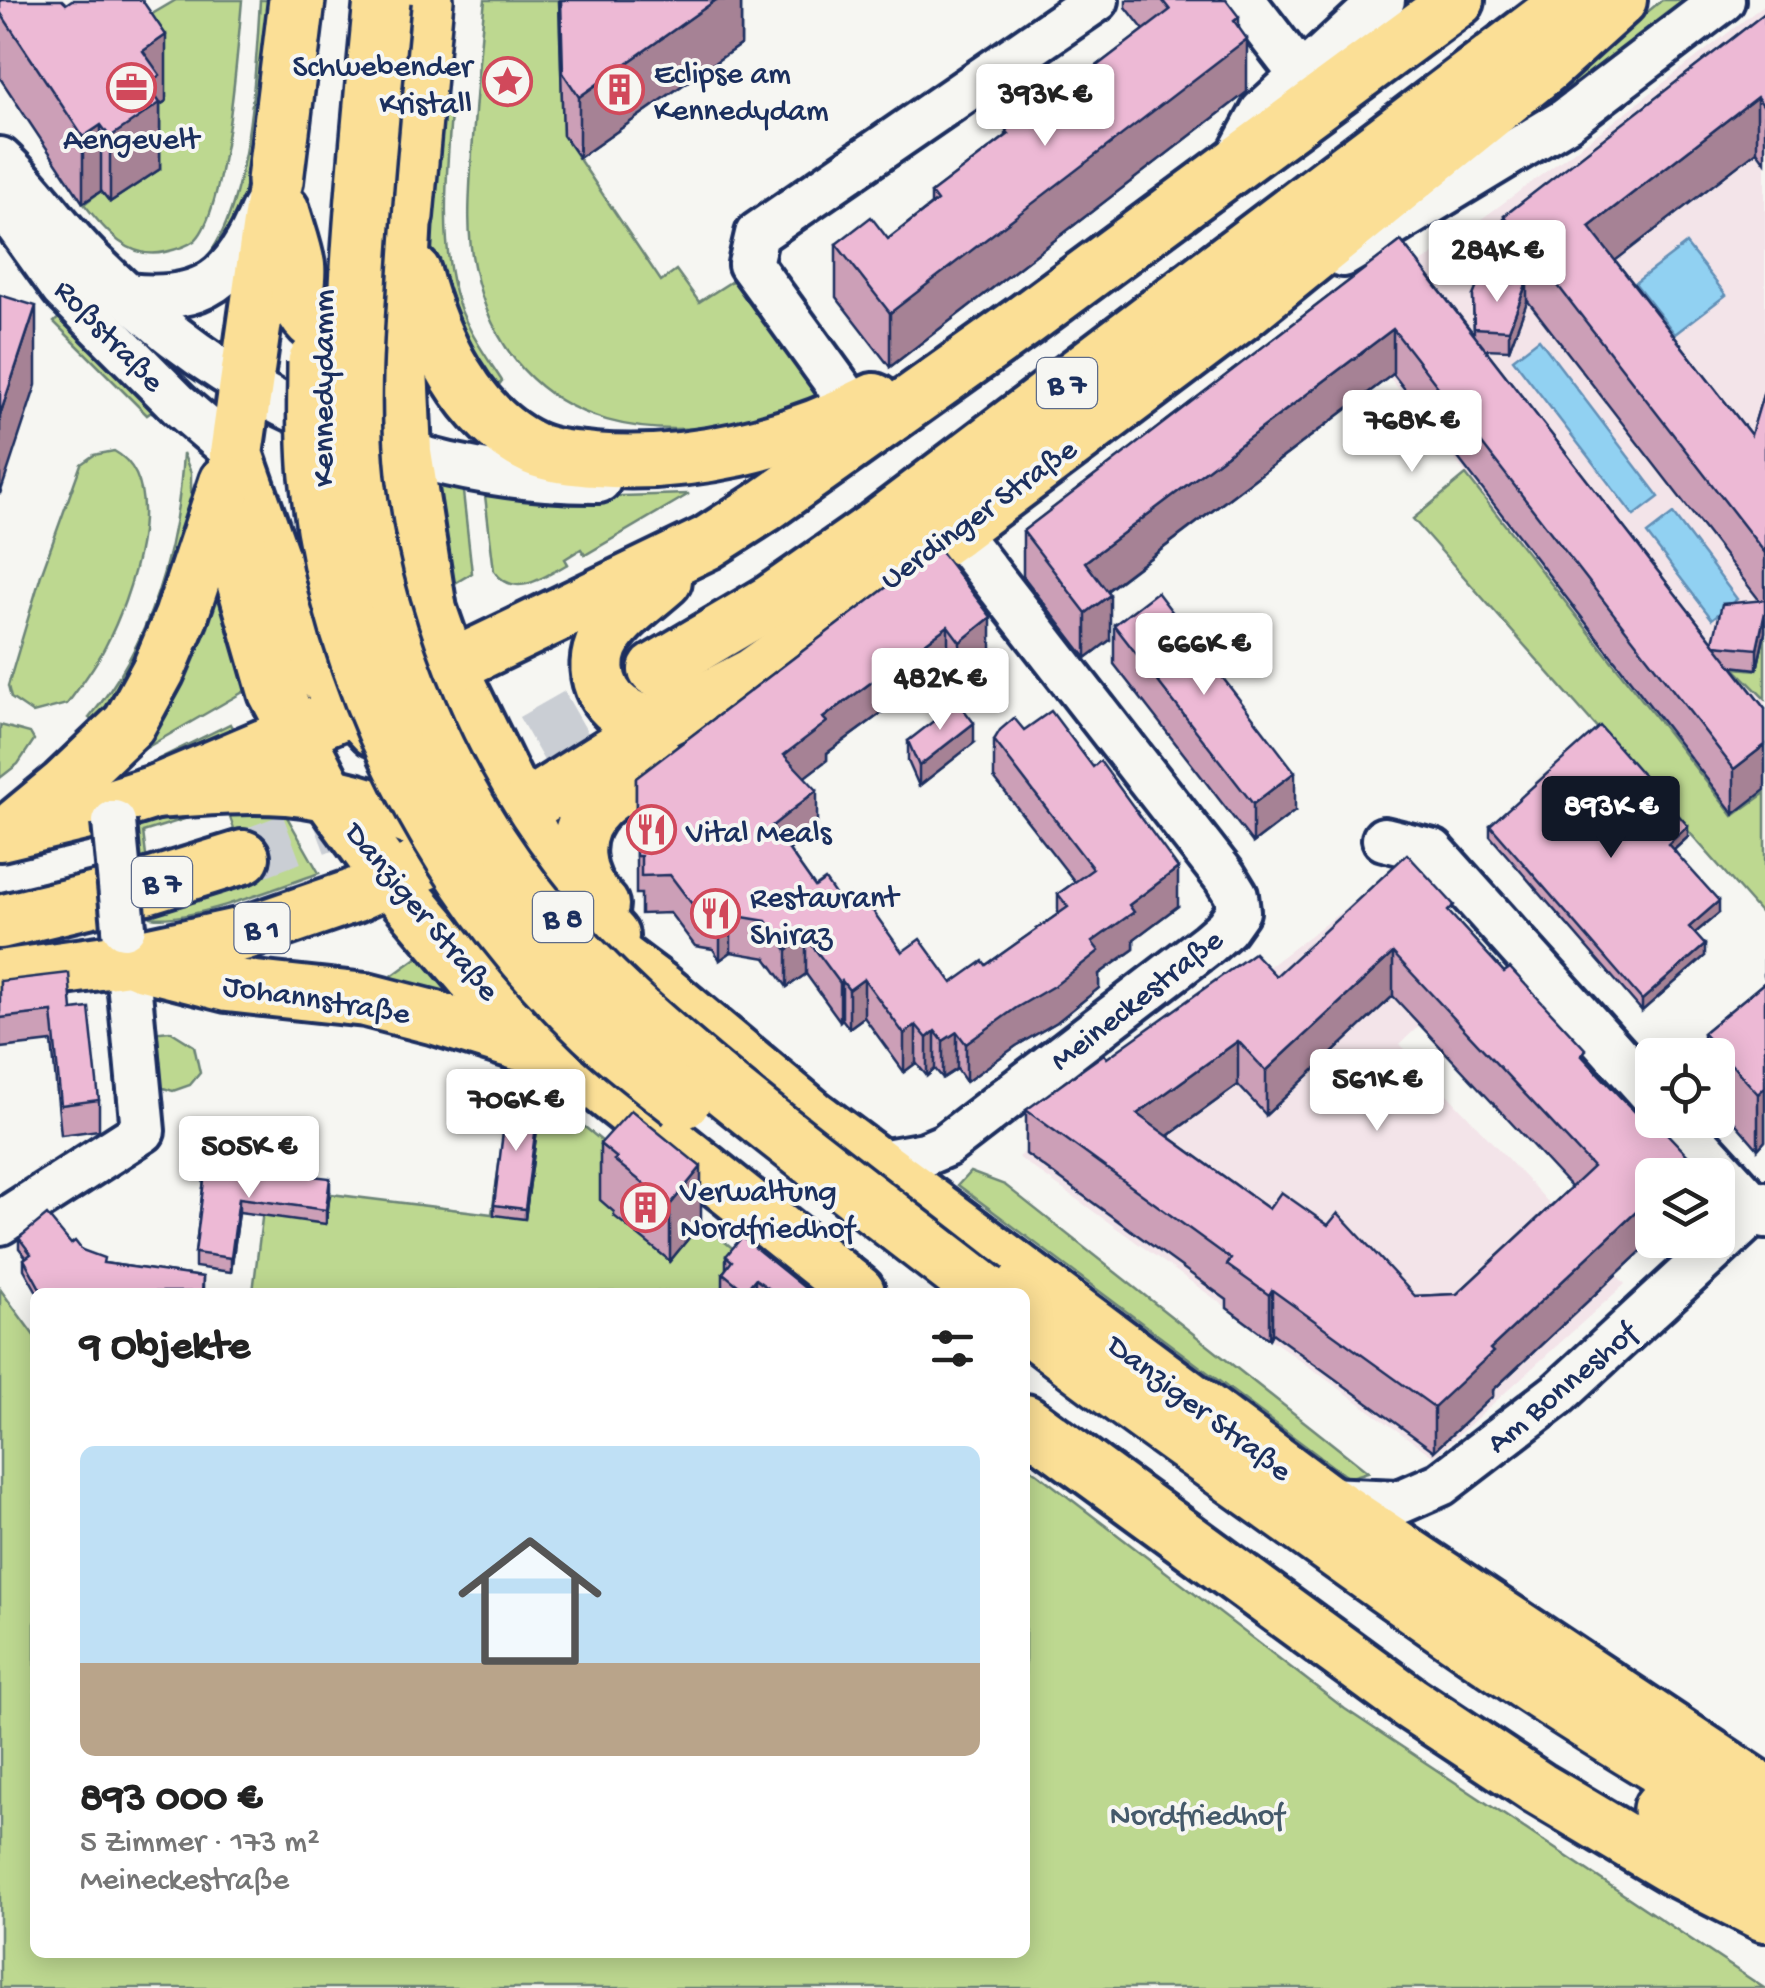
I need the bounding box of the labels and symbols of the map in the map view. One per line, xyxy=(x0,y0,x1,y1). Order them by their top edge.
place label: Schwebender Kristall xyxy=(293,50,475,125)
place icon: Schwebender Kristall xyxy=(481,56,533,108)
place label: Eclipse am Kennedydam xyxy=(654,57,829,132)
office icon: Aengevelt xyxy=(105,61,157,113)
building icon: Eclipse am Kennedydam xyxy=(593,63,645,115)
pin: 393K € xyxy=(964,64,1126,149)
place label: Aengevelt xyxy=(63,123,202,161)
pin: 284K € xyxy=(1416,220,1578,305)
street label: Roßstraße xyxy=(44,273,171,402)
street label: Kennedydamm xyxy=(307,289,345,487)
road number: B 7 xyxy=(1037,358,1097,408)
pin: 768K € xyxy=(1331,390,1493,475)
street label: Uerdinger Straße xyxy=(874,432,1086,600)
pin: 666K € xyxy=(1123,613,1285,698)
pin: 482K € xyxy=(859,648,1021,733)
pin: 893K € xyxy=(1530,776,1692,861)
restaurant icon: Vital Meals xyxy=(625,804,677,856)
street label: Danziger Straße xyxy=(333,815,506,1011)
place label: Vital Meals xyxy=(685,816,833,854)
road number: B 7 xyxy=(132,857,192,907)
place label: Restaurant Shiraz xyxy=(750,881,901,956)
restaurant icon: Restaurant Shiraz xyxy=(689,887,741,939)
road number: B 8 xyxy=(533,892,593,942)
road number: B 1 xyxy=(234,903,290,953)
street label: Meineckestraße xyxy=(1044,922,1232,1081)
street label: Johannstraße xyxy=(220,968,413,1036)
pin: 561K € xyxy=(1296,1049,1458,1134)
pin: 706K € xyxy=(435,1069,597,1154)
pin: 505K € xyxy=(168,1116,330,1201)
place label: Verwaltung Nordfriedhof xyxy=(679,1175,857,1250)
building icon: Verwaltung Nordfriedhof xyxy=(619,1181,671,1233)
street label: Am Bonneshof xyxy=(1480,1315,1648,1464)
street label: Danziger Straße xyxy=(1097,1327,1298,1492)
park label: Nordfriedhof xyxy=(1110,1799,1286,1837)

